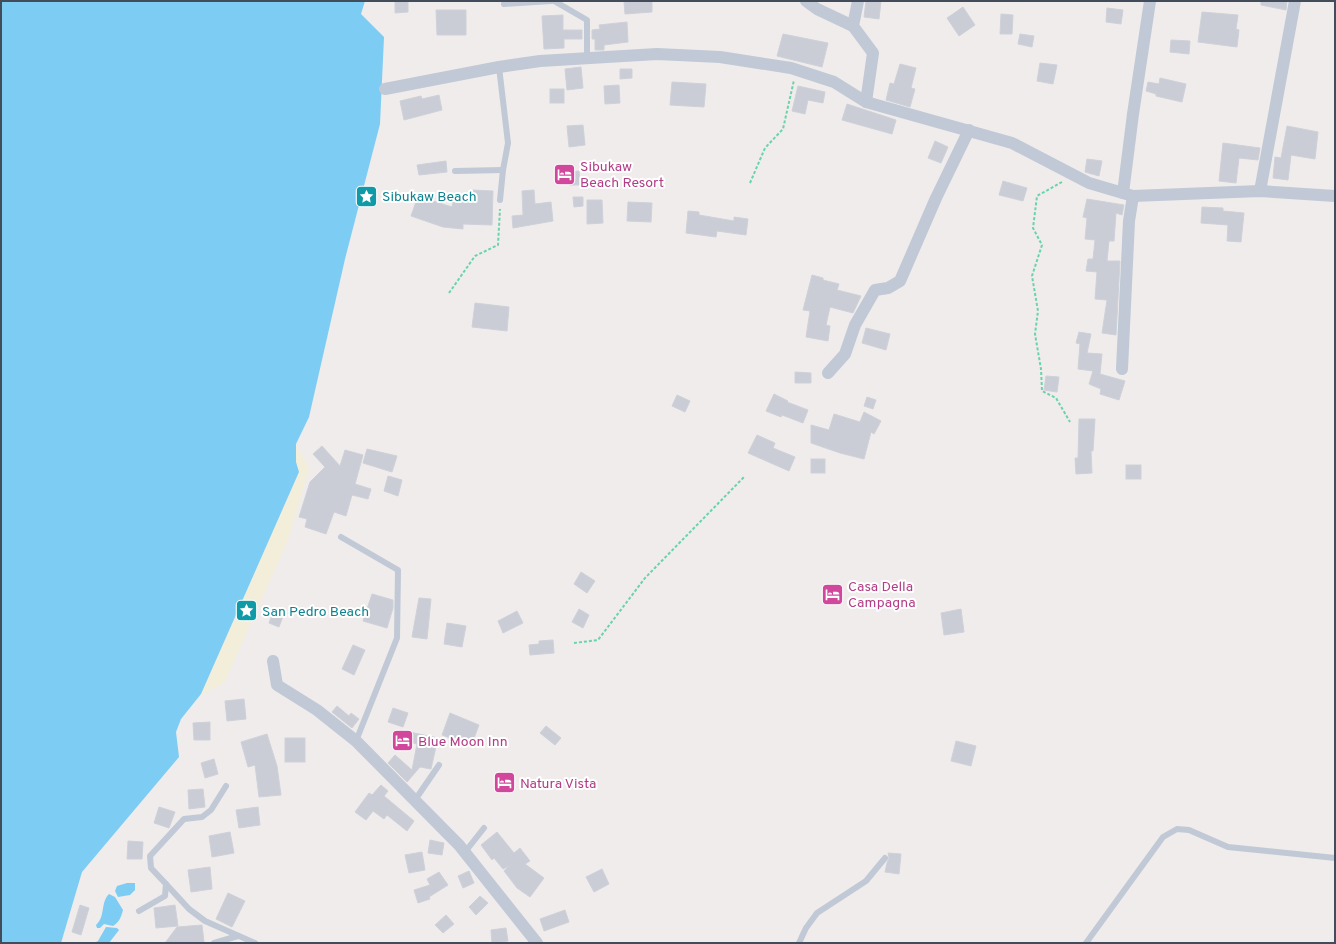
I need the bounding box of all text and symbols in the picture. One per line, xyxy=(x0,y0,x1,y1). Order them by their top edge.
place label: Sibukaw Beach Resort xyxy=(580,159,664,192)
hotel icon: Sibukaw Beach Resort xyxy=(551,161,577,187)
place icon: Sibukaw Beach xyxy=(354,183,380,209)
place label: Sibukaw Beach xyxy=(382,189,477,206)
place label: Casa Della Campagna xyxy=(848,579,916,612)
hotel icon: Casa Della Campagna xyxy=(819,581,845,607)
place icon: San Pedro Beach xyxy=(234,598,260,624)
place label: San Pedro Beach xyxy=(262,604,369,621)
hotel icon: Blue Moon Inn xyxy=(389,728,415,754)
place label: Blue Moon Inn xyxy=(418,734,508,751)
hotel icon: Natura Vista xyxy=(492,770,518,796)
place label: Natura Vista xyxy=(520,776,596,793)

